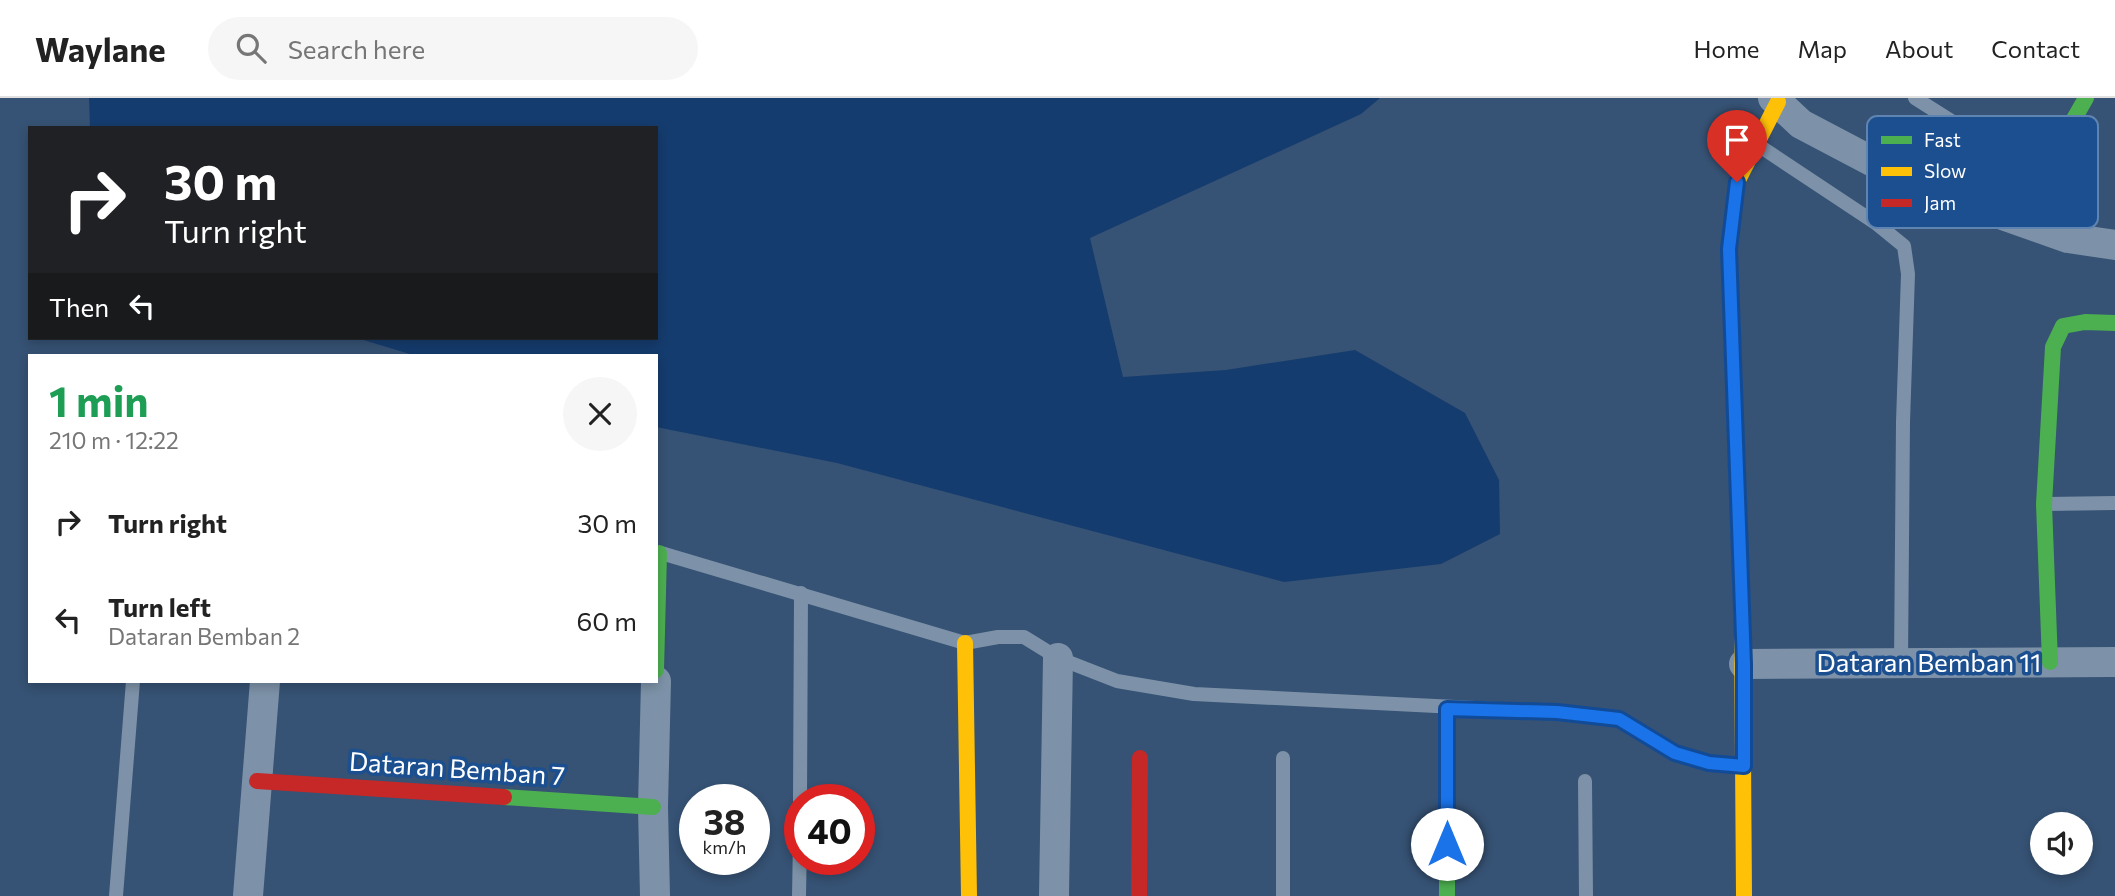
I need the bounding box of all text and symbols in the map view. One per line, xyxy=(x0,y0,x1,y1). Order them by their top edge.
search box xyxy=(208,17,698,80)
text: Waylane xyxy=(35,28,166,69)
icon: search xyxy=(232,29,270,67)
text: Search here xyxy=(288,33,425,64)
text: Home xyxy=(1694,34,1760,63)
text: Map xyxy=(1798,34,1847,63)
text: About xyxy=(1885,34,1953,63)
text: Contact xyxy=(1991,34,2080,63)
pin xyxy=(1707,110,1767,182)
legend xyxy=(1867,116,2098,228)
icon: arrive xyxy=(1718,121,1756,159)
text: Fast xyxy=(1924,128,1961,151)
text: 30 m xyxy=(164,150,277,210)
icon: right xyxy=(49,154,140,245)
text: Slow xyxy=(1924,159,1966,182)
text: Jam xyxy=(1924,191,1956,214)
text: Turn right xyxy=(164,210,307,250)
icon: left xyxy=(123,287,161,325)
text: Then xyxy=(49,291,109,322)
text: 1 min xyxy=(49,374,149,426)
button: close xyxy=(563,377,637,451)
text: 210 m · 12:22 xyxy=(49,426,179,454)
icon: right xyxy=(49,503,87,541)
text: Turn right xyxy=(108,507,227,538)
text: 30 m xyxy=(578,507,637,538)
text: Turn left xyxy=(108,591,211,622)
icon: left xyxy=(49,601,87,639)
text: 60 m xyxy=(577,605,637,636)
text: Dataran Bemban 2 xyxy=(108,622,300,650)
street label: Dataran Bemban 11 xyxy=(1817,646,2041,677)
street label: Dataran Bemban 7 xyxy=(348,744,566,791)
speed limit sign: 40 xyxy=(784,784,875,875)
text: 38 xyxy=(703,799,746,842)
position arrow xyxy=(1410,807,1484,881)
map controls xyxy=(2030,812,2093,875)
button: sound xyxy=(2030,812,2093,875)
text: km/h xyxy=(703,836,746,858)

